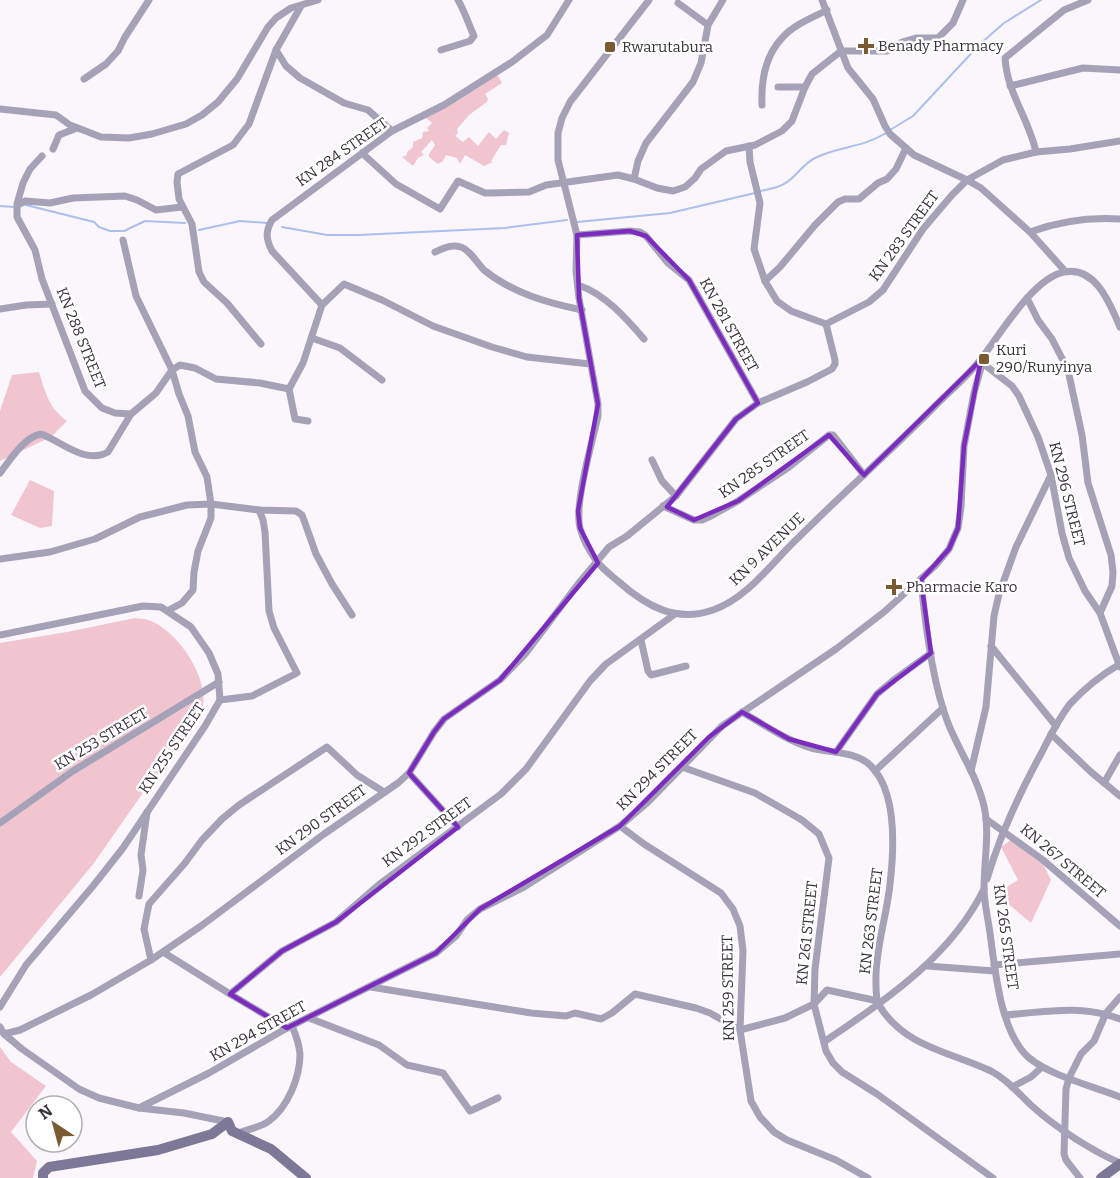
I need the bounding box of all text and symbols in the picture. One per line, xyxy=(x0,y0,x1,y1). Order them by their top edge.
place label: Benady Pharmacy xyxy=(878,37,1004,55)
place label: Rwarutabura xyxy=(622,38,713,56)
marker: Benady Pharmacy xyxy=(859,39,873,53)
marker: Rwarutabura xyxy=(603,40,617,54)
street label: KN 284 STREET xyxy=(293,114,391,190)
street label: KN 283 STREET xyxy=(865,187,943,285)
street label: KN 281 STREET xyxy=(696,275,762,375)
street label: KN 288 STREET xyxy=(52,285,110,392)
place label: Kuri 290/Runyinya xyxy=(996,341,1092,376)
marker: Kuri 290/Runyinya xyxy=(977,352,991,366)
street label: KN 285 STREET xyxy=(715,426,813,502)
street label: KN 296 STREET xyxy=(1045,440,1089,548)
street label: KN 9 AVENUE xyxy=(726,509,808,589)
place label: Pharmacie Karo xyxy=(906,578,1018,596)
marker: Pharmacie Karo xyxy=(887,580,901,594)
street label: KN 255 STREET xyxy=(135,699,209,797)
street label: KN 253 STREET xyxy=(51,704,151,774)
street label: KN 294 STREET xyxy=(613,726,701,814)
street label: KN 290 STREET xyxy=(272,781,370,859)
street label: KN 292 STREET xyxy=(379,793,476,871)
street label: KN 267 STREET xyxy=(1017,820,1109,902)
street label: KN 263 STREET xyxy=(856,867,886,975)
street label: KN 261 STREET xyxy=(793,880,821,986)
street label: KN 265 STREET xyxy=(990,883,1022,991)
street label: KN 259 STREET xyxy=(718,934,738,1041)
street label: KN 294 STREET xyxy=(207,997,309,1065)
north arrow xyxy=(24,1094,84,1154)
text: N xyxy=(35,1101,56,1124)

